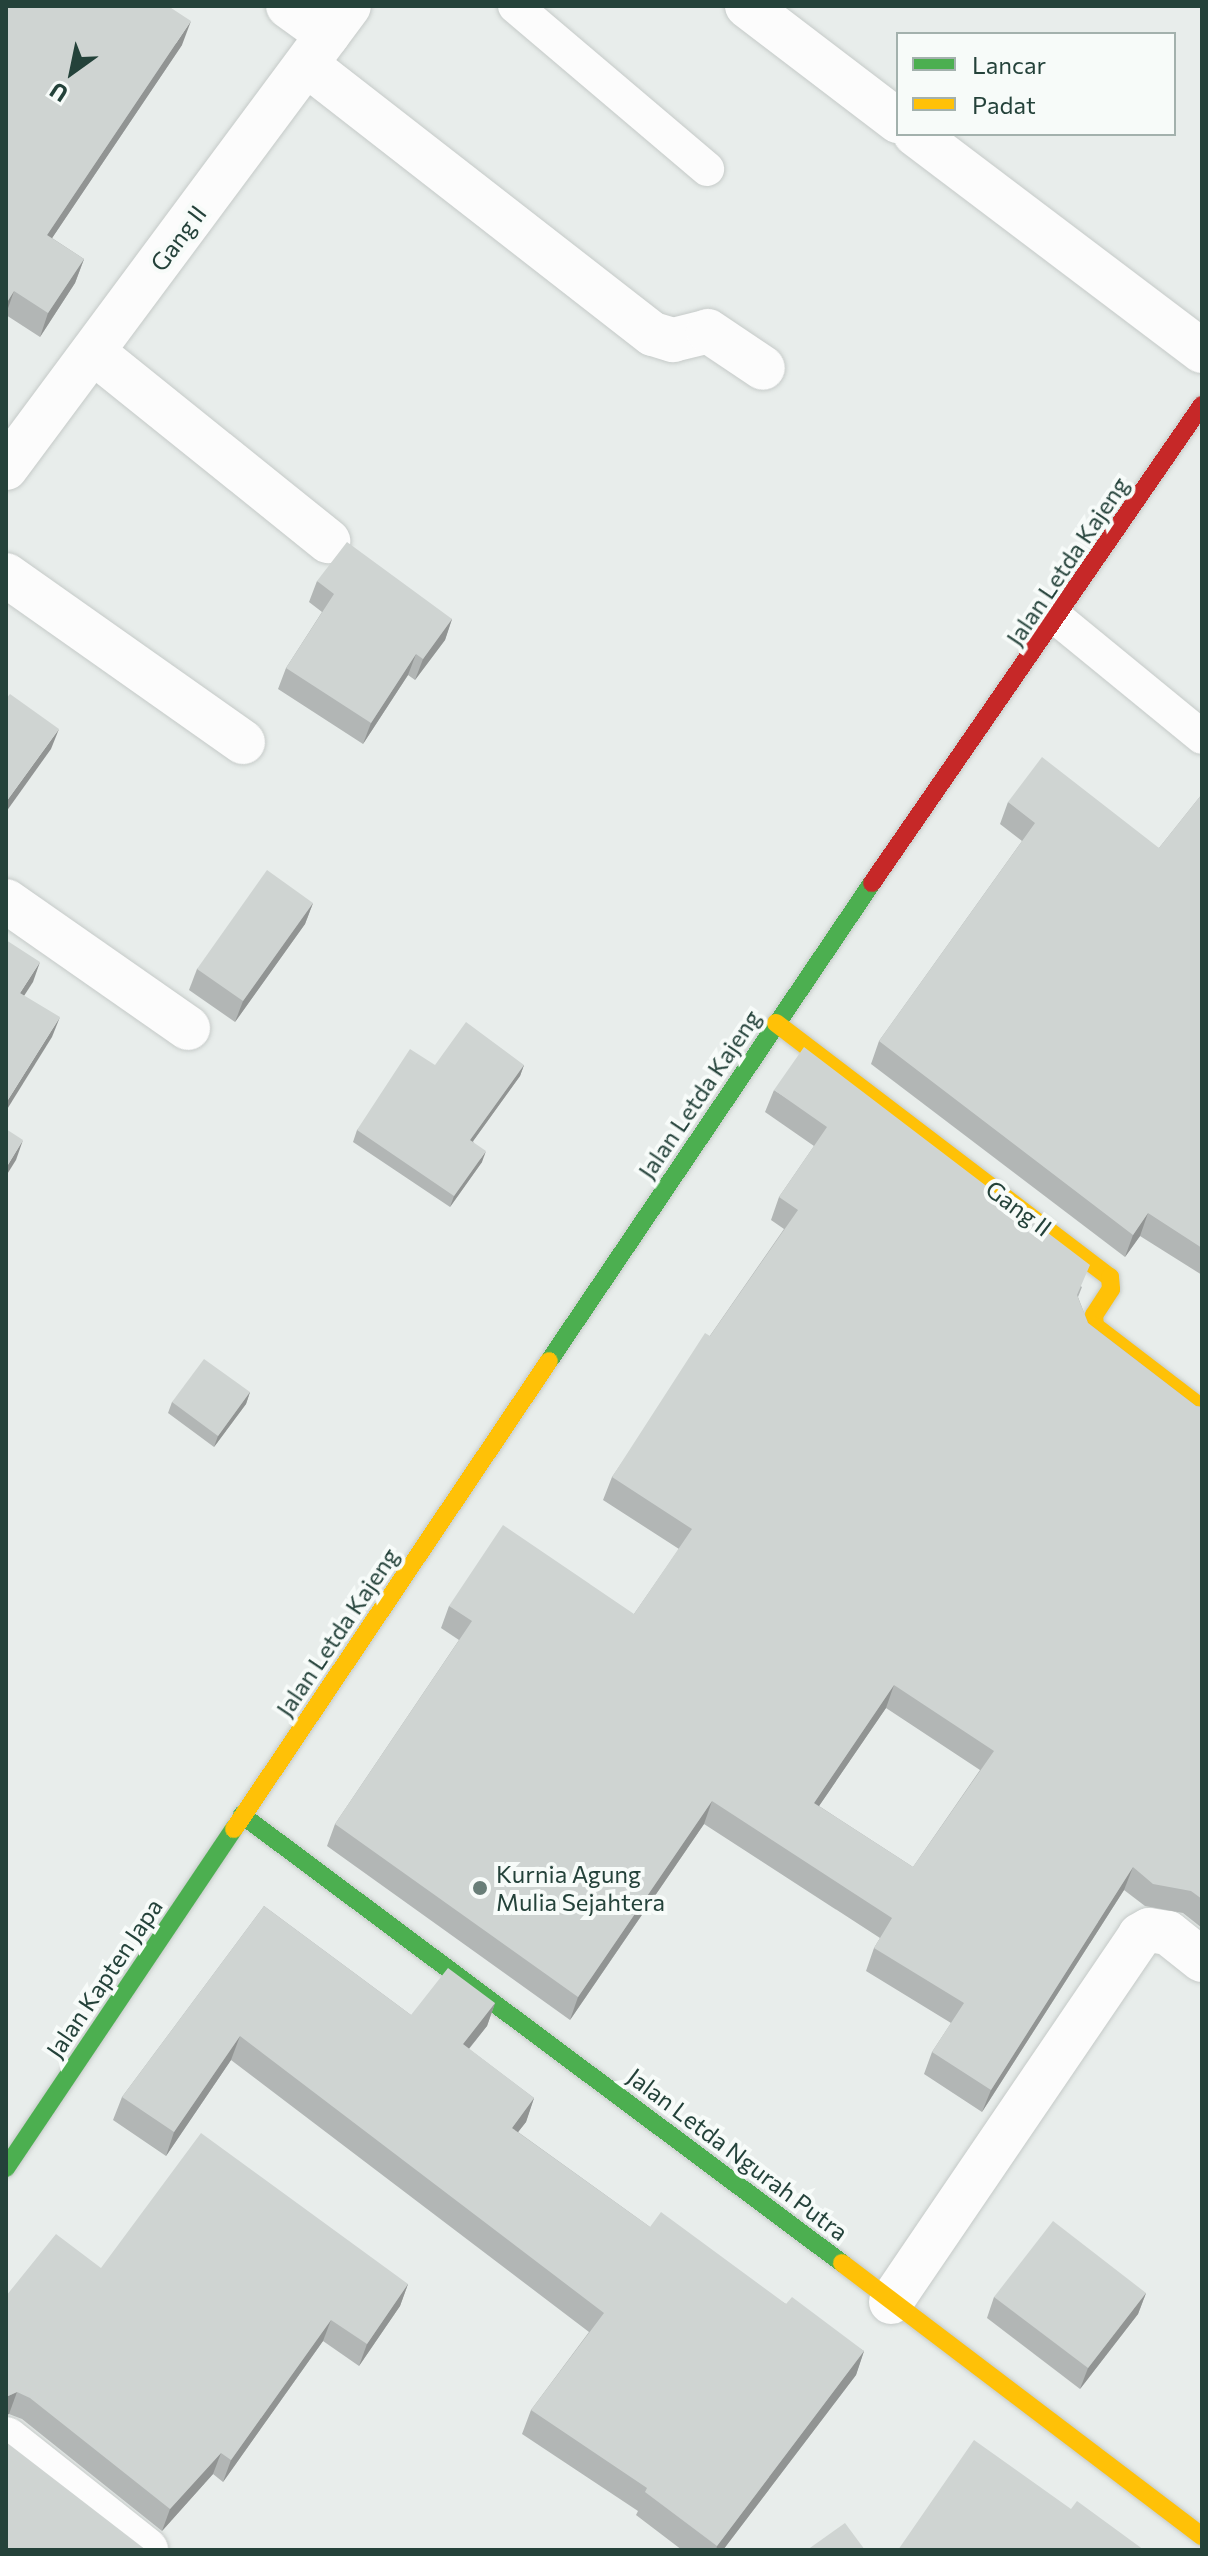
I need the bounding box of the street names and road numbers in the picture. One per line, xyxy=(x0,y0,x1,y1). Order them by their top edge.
street label: Gang II xyxy=(144,199,212,277)
street label: Jalan Letda Kajeng xyxy=(1000,471,1134,651)
street label: Jalan Letda Kajeng xyxy=(632,1004,766,1184)
street label: Gang II xyxy=(980,1174,1058,1242)
street label: Jalan Letda Kajeng xyxy=(270,1542,404,1722)
street label: Jalan Kapten Japa xyxy=(40,1893,168,2063)
street label: Jalan Letda Ngurah Putra xyxy=(622,2062,854,2246)

